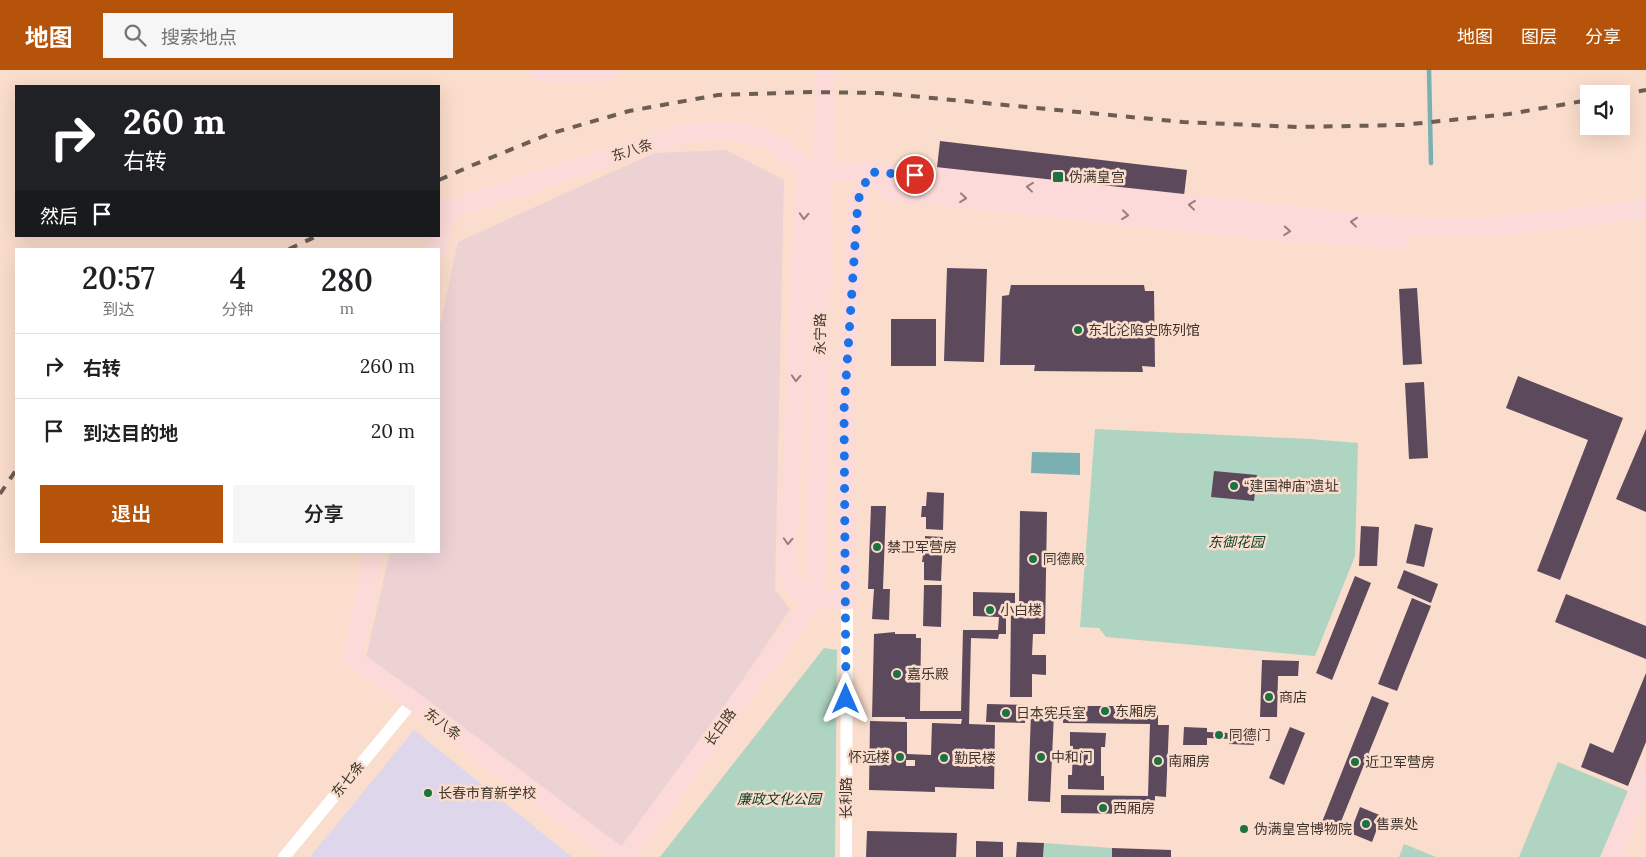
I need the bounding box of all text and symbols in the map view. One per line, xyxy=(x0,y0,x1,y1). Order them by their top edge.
search box xyxy=(103,13,453,58)
icon: search xyxy=(121,21,149,49)
text: 地图 xyxy=(25,22,73,53)
text: 搜索地点 xyxy=(161,25,237,49)
text: 地图 xyxy=(1457,25,1493,48)
text: 图层 xyxy=(1521,25,1557,48)
text: 分享 xyxy=(1585,25,1621,48)
map controls xyxy=(1580,85,1630,135)
button: sound xyxy=(1580,85,1630,135)
text: 260 m xyxy=(123,99,225,144)
icon: right xyxy=(40,105,105,170)
street label: 东八条 xyxy=(609,135,655,165)
text: 右转 xyxy=(123,147,167,175)
pin xyxy=(894,154,936,196)
icon: arrive xyxy=(901,161,929,189)
place label: 伪满皇宫 xyxy=(1069,168,1125,186)
marker: 伪满皇宫 xyxy=(1051,170,1065,184)
one-way arrow xyxy=(1026,182,1034,193)
one-way arrow xyxy=(960,193,968,204)
one-way arrow xyxy=(1188,199,1196,210)
icon: arrive xyxy=(88,200,116,228)
text: 然后 xyxy=(40,204,78,228)
one-way arrow xyxy=(1121,209,1129,220)
one-way arrow xyxy=(798,212,809,220)
one-way arrow xyxy=(1349,217,1357,228)
one-way arrow xyxy=(1283,226,1291,237)
text: 20:57 xyxy=(82,259,155,297)
text: 4 xyxy=(230,259,246,297)
text: 280 xyxy=(321,261,373,299)
text: m xyxy=(340,298,354,318)
text: 到达 xyxy=(102,299,134,319)
text: 分钟 xyxy=(222,299,254,319)
street label: 永宁路 xyxy=(811,313,829,355)
place label: 东北沦陷史陈列馆 xyxy=(1088,321,1200,339)
marker: 东北沦陷史陈列馆 xyxy=(1072,324,1084,336)
icon: right xyxy=(40,352,68,380)
text: 260 m xyxy=(360,354,415,378)
text: 右转 xyxy=(83,356,121,380)
one-way arrow xyxy=(790,375,801,383)
icon: arrive xyxy=(40,417,68,445)
text: 20 m xyxy=(371,419,415,443)
text: 到达目的地 xyxy=(83,421,178,445)
place label: “建国神庙”遗址 xyxy=(1244,477,1339,495)
marker: “建国神庙”遗址 xyxy=(1228,480,1240,492)
button: 退出 xyxy=(40,485,223,543)
button: 分享 xyxy=(233,485,415,543)
park label: 东御花园 xyxy=(1208,533,1266,551)
one-way arrow xyxy=(782,537,793,545)
place label: 禁卫军营房 xyxy=(887,538,957,556)
marker: 禁卫军营房 xyxy=(871,541,883,553)
place label: 同德殿 xyxy=(1043,550,1085,568)
marker: 同德殿 xyxy=(1027,553,1039,565)
place label: 小白楼 xyxy=(1000,601,1042,619)
marker: 小白楼 xyxy=(984,604,996,616)
place label: 嘉乐殿 xyxy=(907,665,949,683)
marker: 嘉乐殿 xyxy=(891,668,903,680)
position arrow xyxy=(819,672,871,724)
place label: 商店 xyxy=(1279,688,1307,706)
marker: 商店 xyxy=(1263,691,1275,703)
place label: 东厢房 xyxy=(1115,702,1157,720)
street label: 东八条 xyxy=(421,704,465,744)
place label: 日本宪兵室 xyxy=(1016,704,1086,722)
street label: 长白路 xyxy=(700,705,740,749)
marker: 东厢房 xyxy=(1099,705,1111,717)
marker: 日本宪兵室 xyxy=(1000,707,1012,719)
place label: 同德门 xyxy=(1229,726,1271,744)
marker: 同德门 xyxy=(1213,729,1225,741)
place label: 怀远楼 xyxy=(848,748,890,766)
place label: 中和门 xyxy=(1051,748,1093,766)
place label: 勤民楼 xyxy=(954,749,996,767)
marker: 怀远楼 xyxy=(894,751,906,763)
marker: 中和门 xyxy=(1035,751,1047,763)
marker: 勤民楼 xyxy=(938,752,950,764)
place label: 南厢房 xyxy=(1168,752,1210,770)
place label: 近卫军营房 xyxy=(1365,753,1435,771)
marker: 南厢房 xyxy=(1152,755,1164,767)
marker: 近卫军营房 xyxy=(1349,756,1361,768)
street label: 东七条 xyxy=(328,757,368,801)
street label: 长利路 xyxy=(837,777,855,819)
place label: 长春市育新学校 xyxy=(438,784,536,802)
marker: 长春市育新学校 xyxy=(422,787,434,799)
park label: 廉政文化公园 xyxy=(737,790,823,808)
place label: 西厢房 xyxy=(1113,799,1155,817)
marker: 西厢房 xyxy=(1097,802,1109,814)
place label: 售票处 xyxy=(1376,815,1418,833)
marker: 售票处 xyxy=(1360,818,1372,830)
place label: 伪满皇宫博物院 xyxy=(1254,820,1352,838)
marker: 伪满皇宫博物院 xyxy=(1238,823,1250,835)

